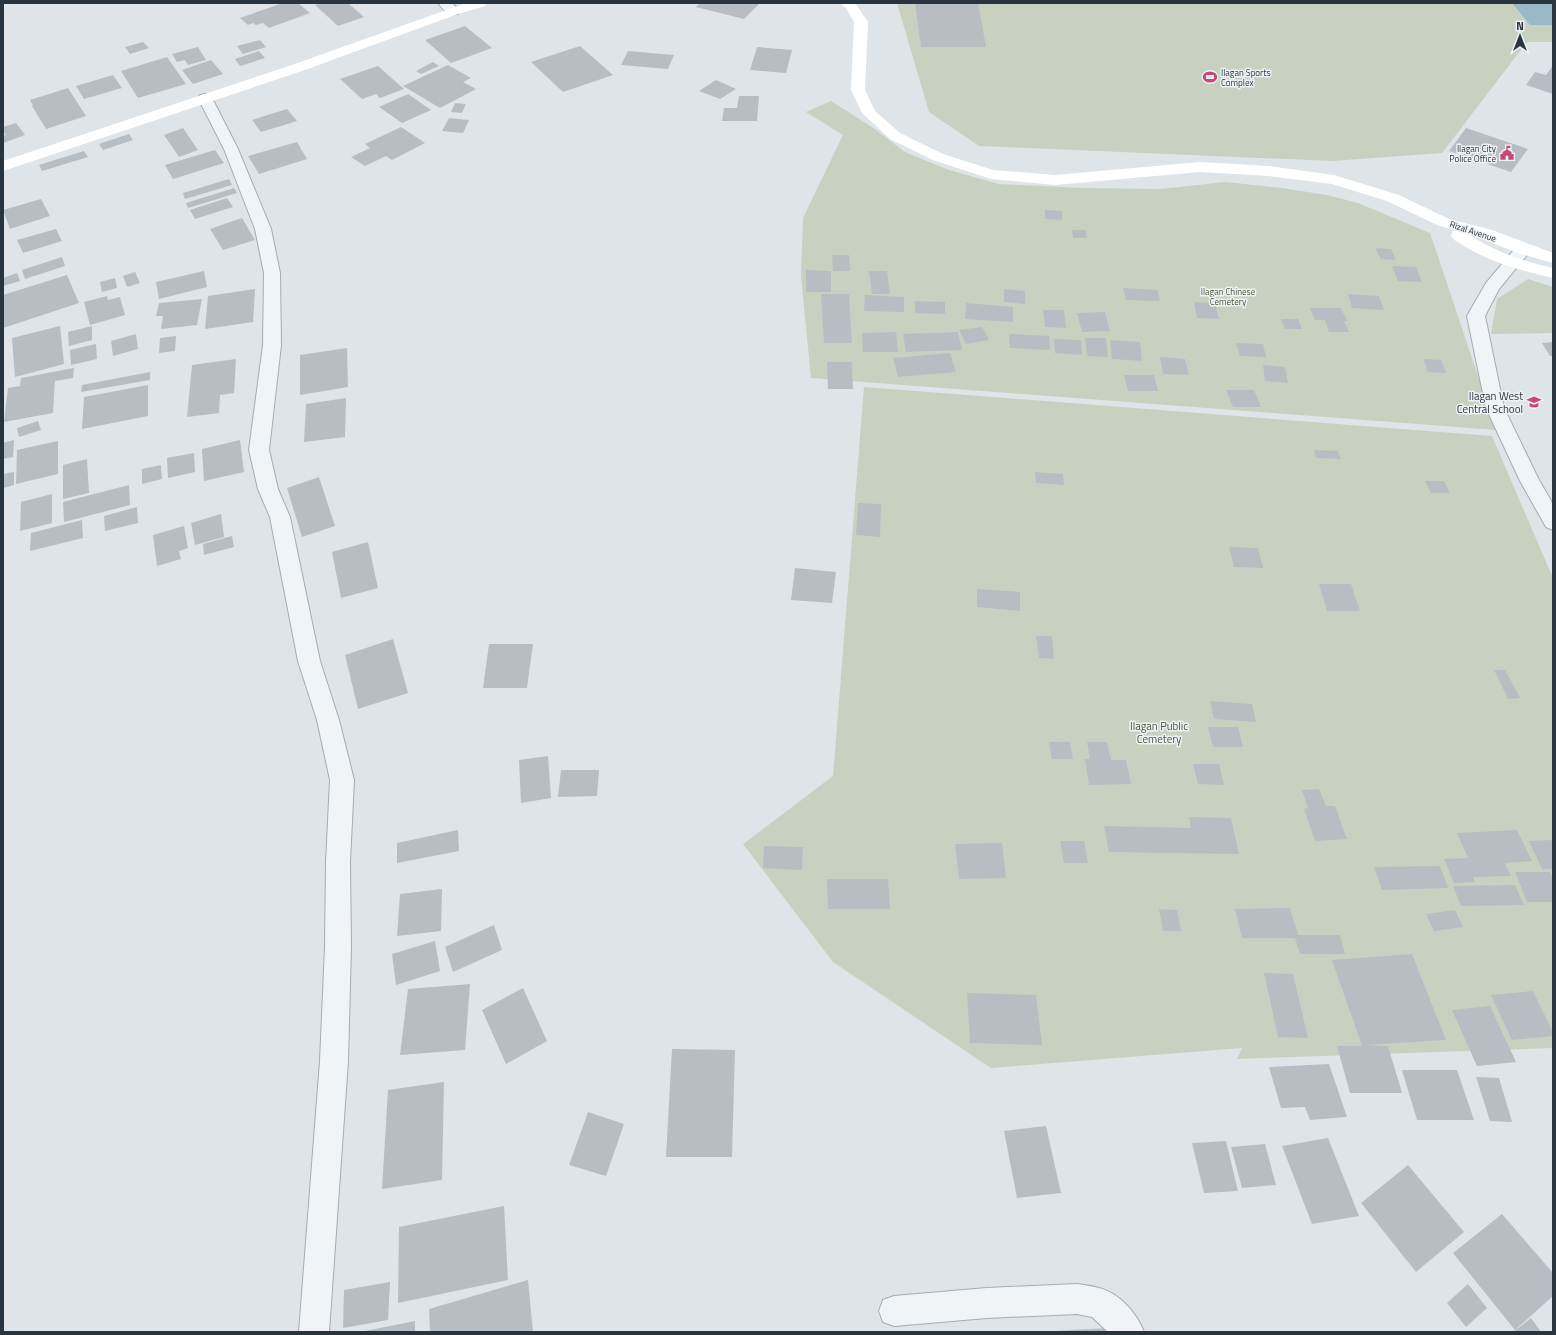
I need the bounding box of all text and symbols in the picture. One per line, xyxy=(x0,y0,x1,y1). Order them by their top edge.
north arrow xyxy=(1500,16,1540,56)
text: N xyxy=(1516,18,1524,34)
place label: Ilagan Sports Complex xyxy=(1221,66,1271,89)
sports icon: Ilagan Sports Complex xyxy=(1202,69,1218,85)
place label: Ilagan City Police Office xyxy=(1449,142,1497,165)
public building icon: Ilagan City Police Office xyxy=(1499,145,1515,161)
street label: Rizal Avenue xyxy=(1448,217,1498,245)
park label: Ilagan Chinese Cemetery xyxy=(1201,285,1256,308)
place label: Ilagan West Central School xyxy=(1457,388,1523,417)
school or university icon: Ilagan West Central School xyxy=(1526,394,1542,410)
park label: Ilagan Public Cemetery xyxy=(1130,718,1188,747)

